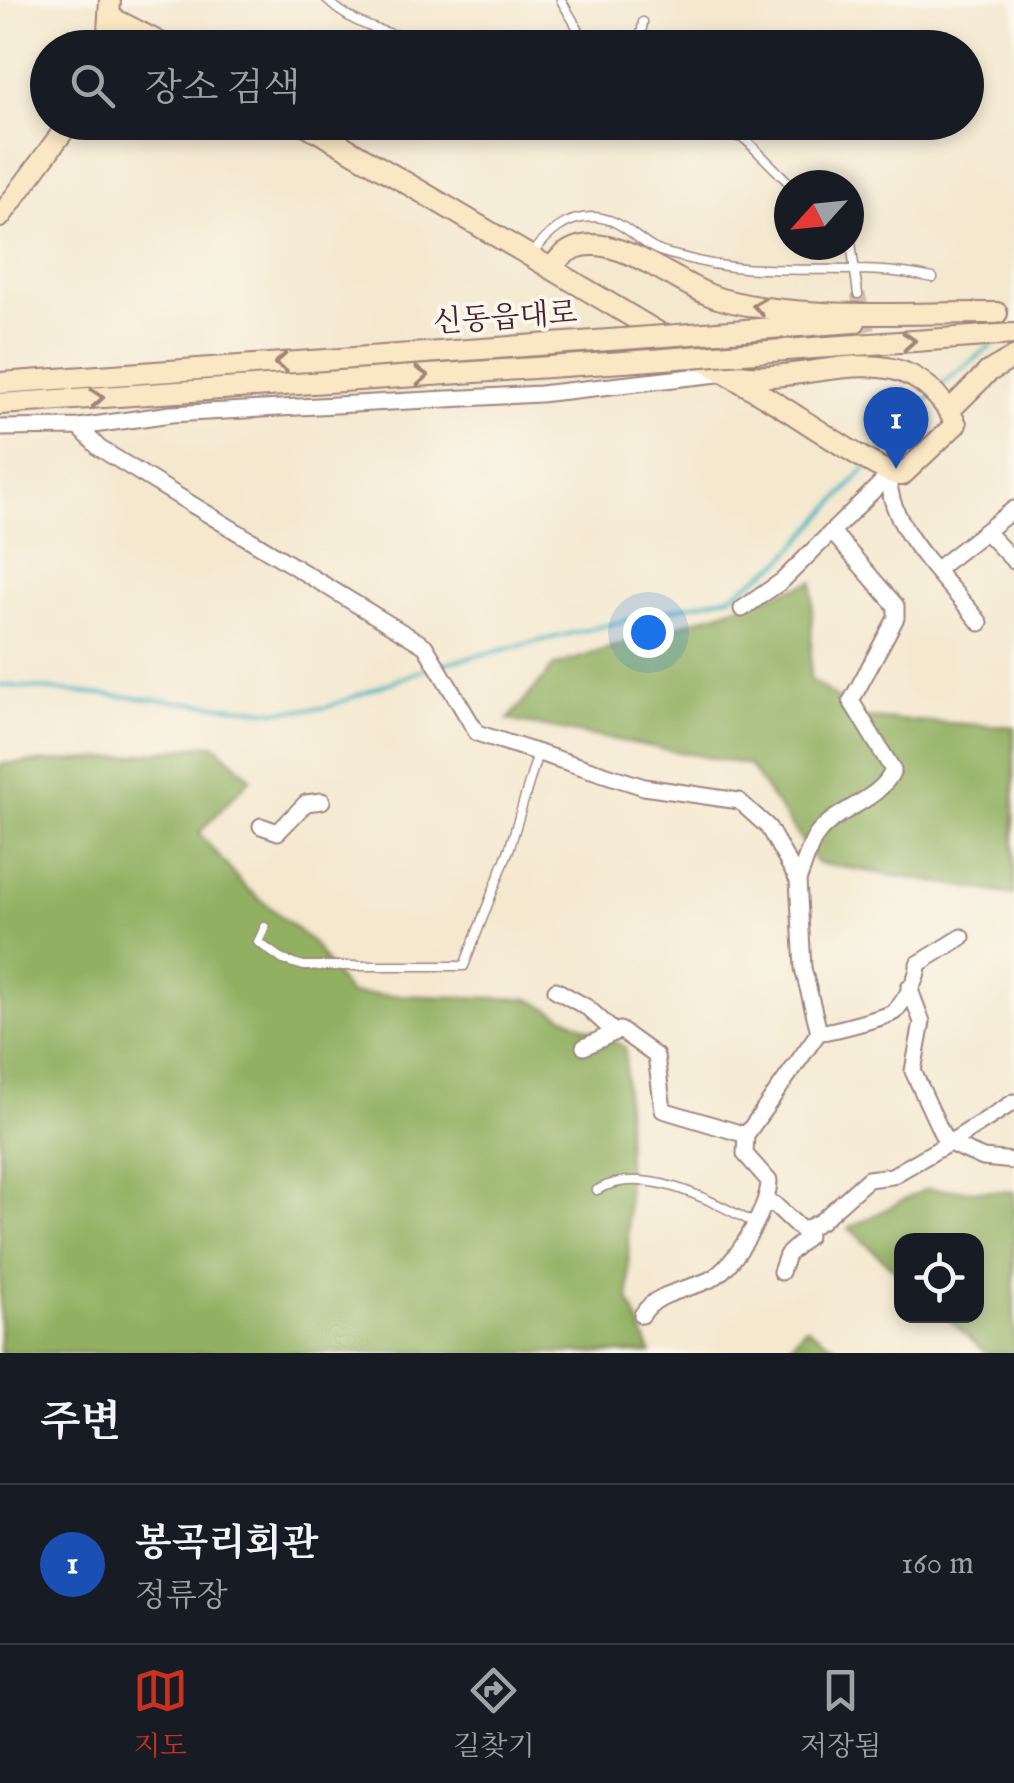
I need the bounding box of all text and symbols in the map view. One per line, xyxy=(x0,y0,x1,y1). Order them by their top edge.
search box xyxy=(30,30,984,140)
icon: search xyxy=(65,58,120,113)
text: 장소 검색 xyxy=(145,66,300,114)
north arrow xyxy=(774,170,864,260)
street label: 신동읍대로 xyxy=(432,295,579,343)
one-way arrow xyxy=(751,296,768,317)
one-way arrow xyxy=(901,331,917,352)
one-way arrow xyxy=(273,352,289,373)
one-way arrow xyxy=(414,366,430,387)
pin: 1 xyxy=(864,386,928,469)
one-way arrow xyxy=(90,388,106,409)
your location xyxy=(623,607,674,658)
map controls xyxy=(894,1233,984,1323)
button: locate xyxy=(894,1233,984,1323)
text: 주변 xyxy=(40,1397,121,1450)
text: 봉곡리회관 xyxy=(135,1521,319,1569)
text: 1 xyxy=(67,1544,78,1585)
text: 160 m xyxy=(901,1544,974,1585)
text: 정류장 xyxy=(135,1577,228,1618)
tab: 지도 xyxy=(133,1663,188,1765)
tab: 길찾기 xyxy=(453,1663,535,1765)
tab: 저장됨 xyxy=(800,1663,881,1765)

